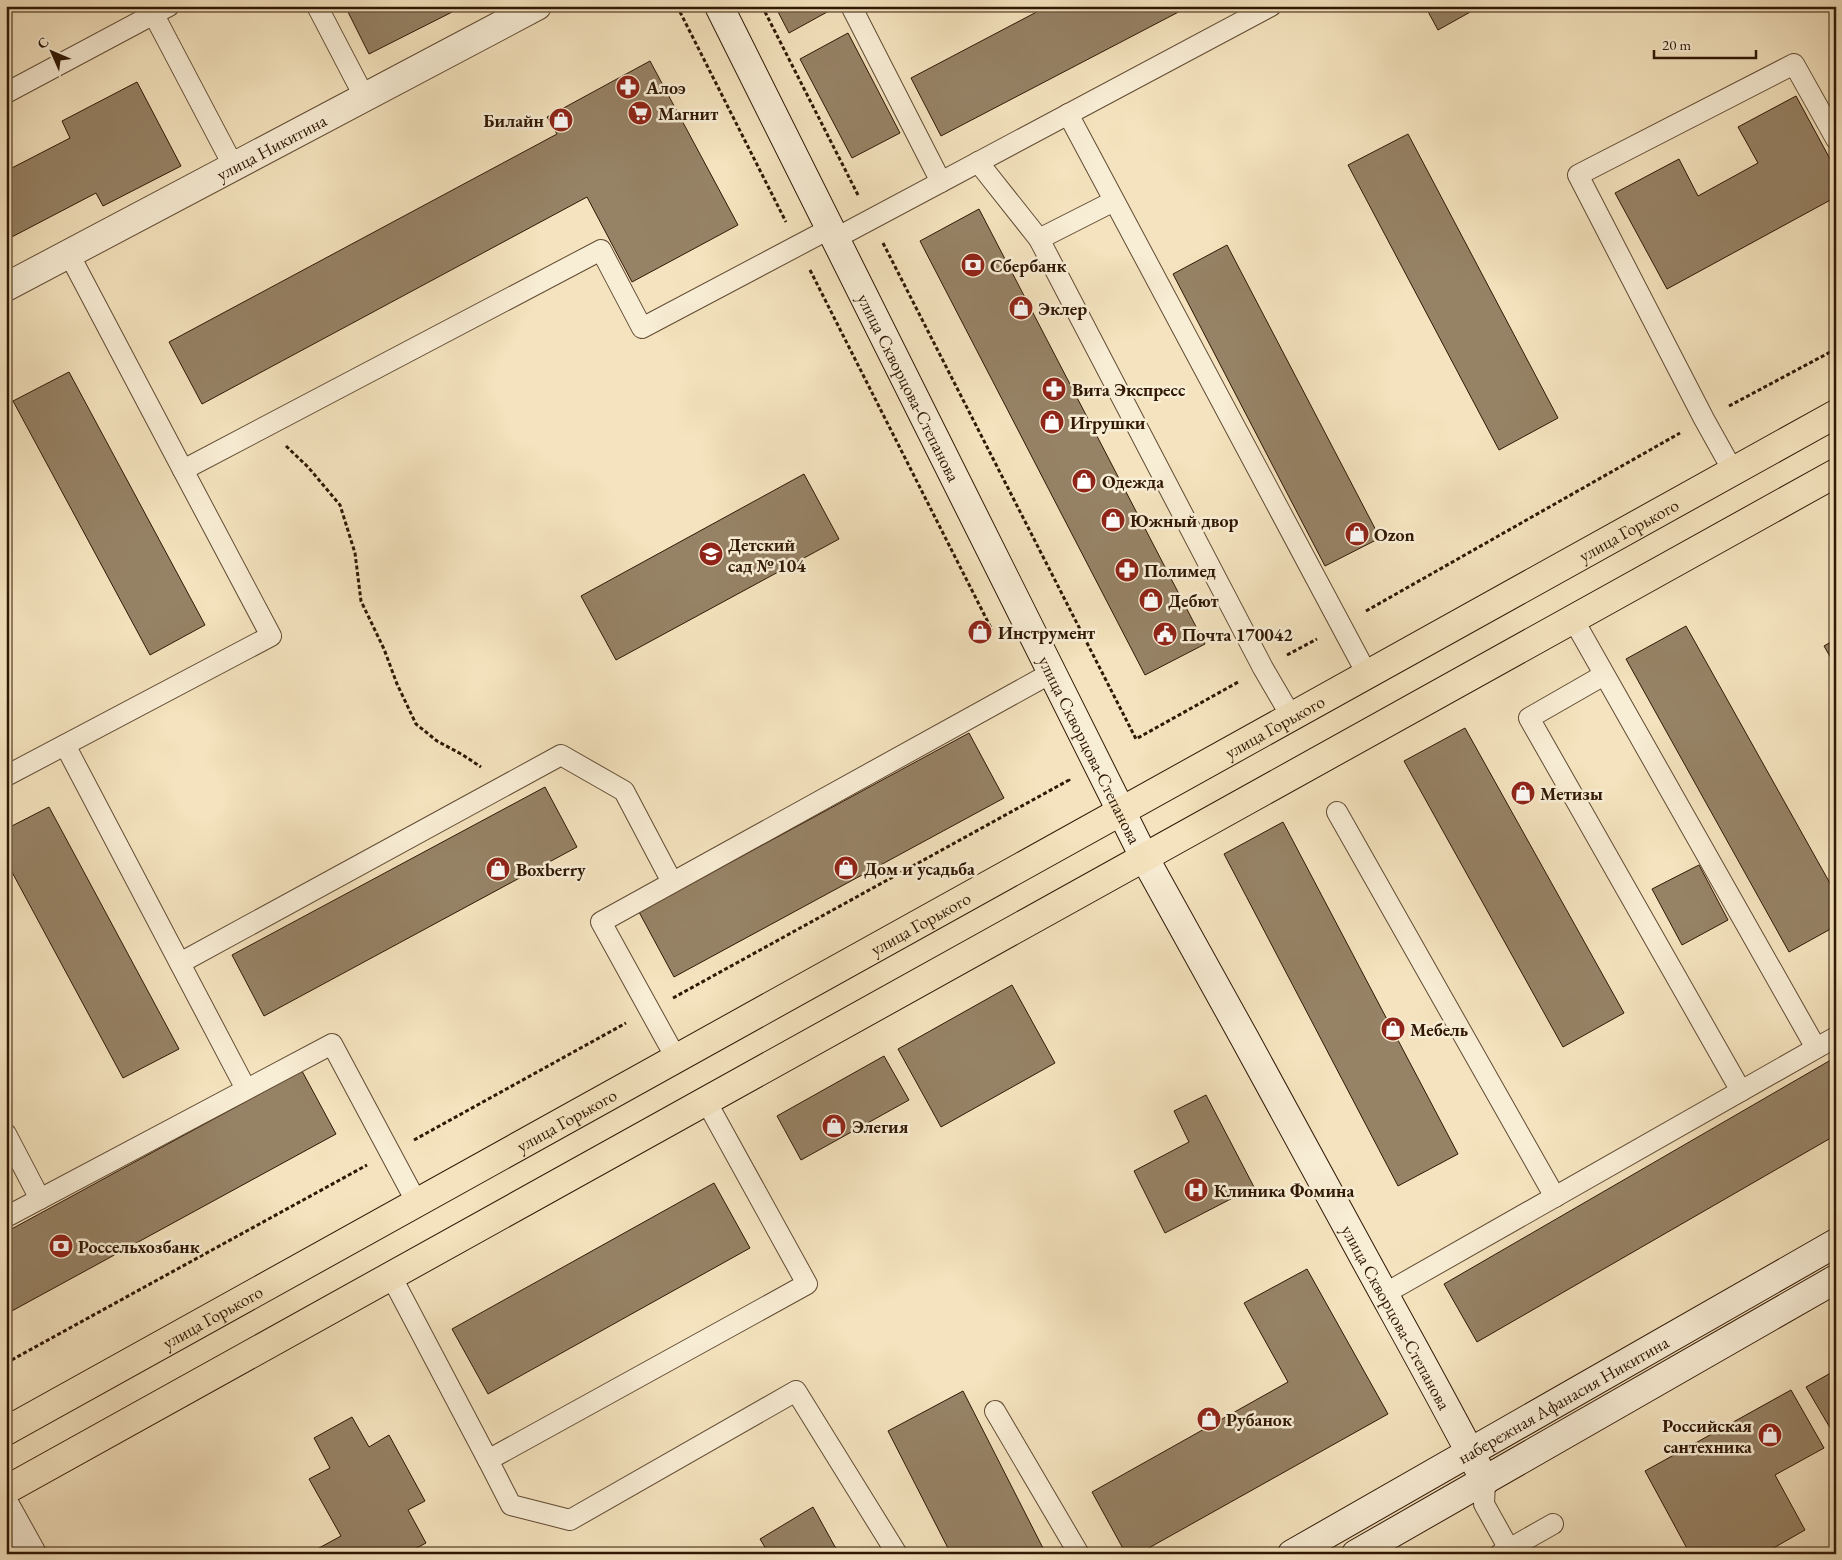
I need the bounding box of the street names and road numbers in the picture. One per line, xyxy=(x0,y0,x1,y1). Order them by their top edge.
street label: улица Никитина xyxy=(212,108,331,185)
street label: улица Скворцова-Степанова xyxy=(853,289,966,486)
street label: улица Горького xyxy=(1574,492,1683,566)
street label: улица Скворцова-Степанова xyxy=(1034,651,1147,848)
street label: улица Горького xyxy=(1220,689,1329,763)
street label: улица Горького xyxy=(866,886,975,960)
street label: улица Горького xyxy=(512,1083,621,1157)
street label: улица Скворцова-Степанова xyxy=(1337,1220,1457,1414)
street label: улица Горького xyxy=(158,1279,267,1353)
street label: набережная Афанасия Никитина xyxy=(1453,1329,1673,1468)

